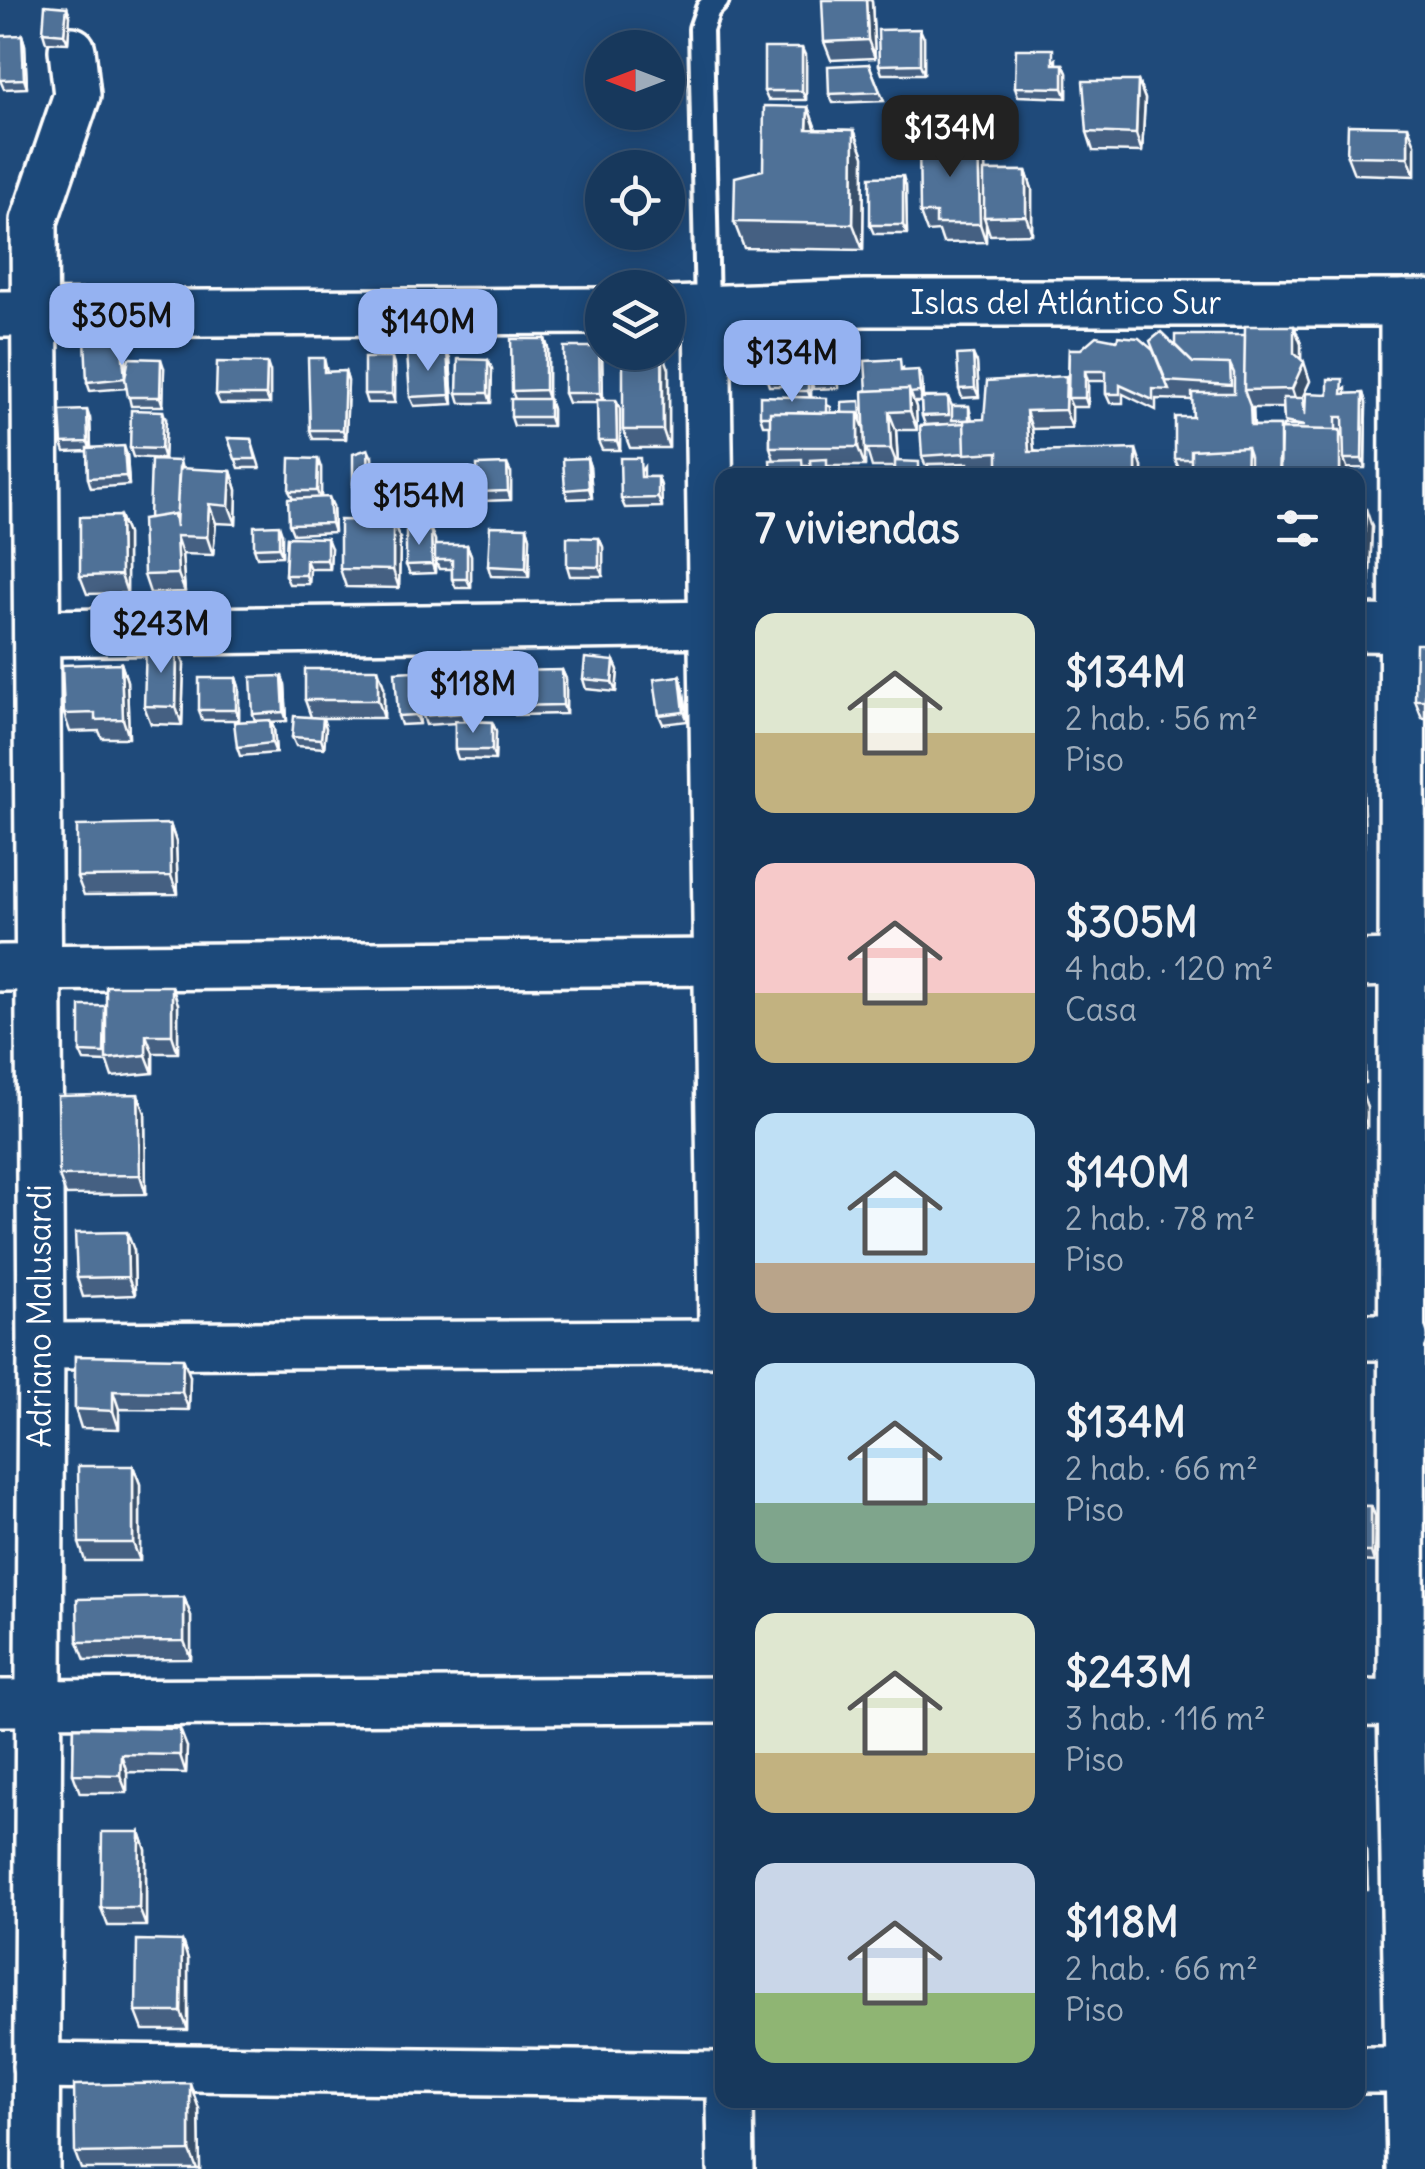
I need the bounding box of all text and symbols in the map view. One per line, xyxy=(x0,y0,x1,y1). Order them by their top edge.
north arrow xyxy=(585,30,685,130)
map controls xyxy=(585,30,685,370)
pin: $134M xyxy=(880,95,1020,180)
text: $134M xyxy=(904,107,996,148)
button: locate xyxy=(585,150,685,250)
button: layers xyxy=(585,270,685,370)
street label: Islas del Atlántico Sur xyxy=(910,282,1221,323)
pin: $305M xyxy=(52,283,192,368)
pin: $140M xyxy=(358,289,498,374)
text: $305M xyxy=(71,295,173,336)
text: $140M xyxy=(380,301,476,342)
pin: $134M xyxy=(722,320,862,405)
text: $134M xyxy=(746,332,838,373)
pin: $154M xyxy=(349,463,489,548)
text: $154M xyxy=(373,475,465,516)
icon: filters xyxy=(1270,501,1325,556)
text: 7 viviendas xyxy=(755,502,960,554)
pin: $243M xyxy=(91,591,231,676)
text: $243M xyxy=(112,603,210,644)
text: $134M xyxy=(1065,646,1186,698)
pin: $118M xyxy=(403,651,543,736)
icon: home xyxy=(835,653,955,773)
text: $118M xyxy=(429,663,517,704)
text: 2 hab. · 56 m² xyxy=(1065,698,1258,739)
text: Piso xyxy=(1065,739,1124,780)
text: $305M xyxy=(1065,896,1198,948)
icon: home xyxy=(835,903,955,1023)
text: 4 hab. · 120 m² xyxy=(1065,948,1273,989)
text: Casa xyxy=(1065,989,1137,1030)
text: $140M xyxy=(1065,1146,1190,1198)
icon: home xyxy=(835,1153,955,1273)
street label: Adriano Malusardi xyxy=(19,1184,60,1448)
text: 2 hab. · 78 m² xyxy=(1065,1198,1255,1239)
text: Piso xyxy=(1065,1239,1124,1280)
text: $134M xyxy=(1065,1396,1186,1448)
icon: home xyxy=(835,1403,955,1523)
text: 2 hab. · 66 m² xyxy=(1065,1448,1258,1489)
text: Piso xyxy=(1065,1489,1124,1530)
text: $243M xyxy=(1065,1646,1193,1698)
icon: home xyxy=(835,1653,955,1773)
text: 3 hab. · 116 m² xyxy=(1065,1698,1266,1739)
text: Piso xyxy=(1065,1739,1124,1780)
text: $118M xyxy=(1065,1896,1179,1948)
icon: home xyxy=(835,1903,955,2023)
text: 2 hab. · 66 m² xyxy=(1065,1948,1258,1989)
text: Piso xyxy=(1065,1989,1124,2030)

